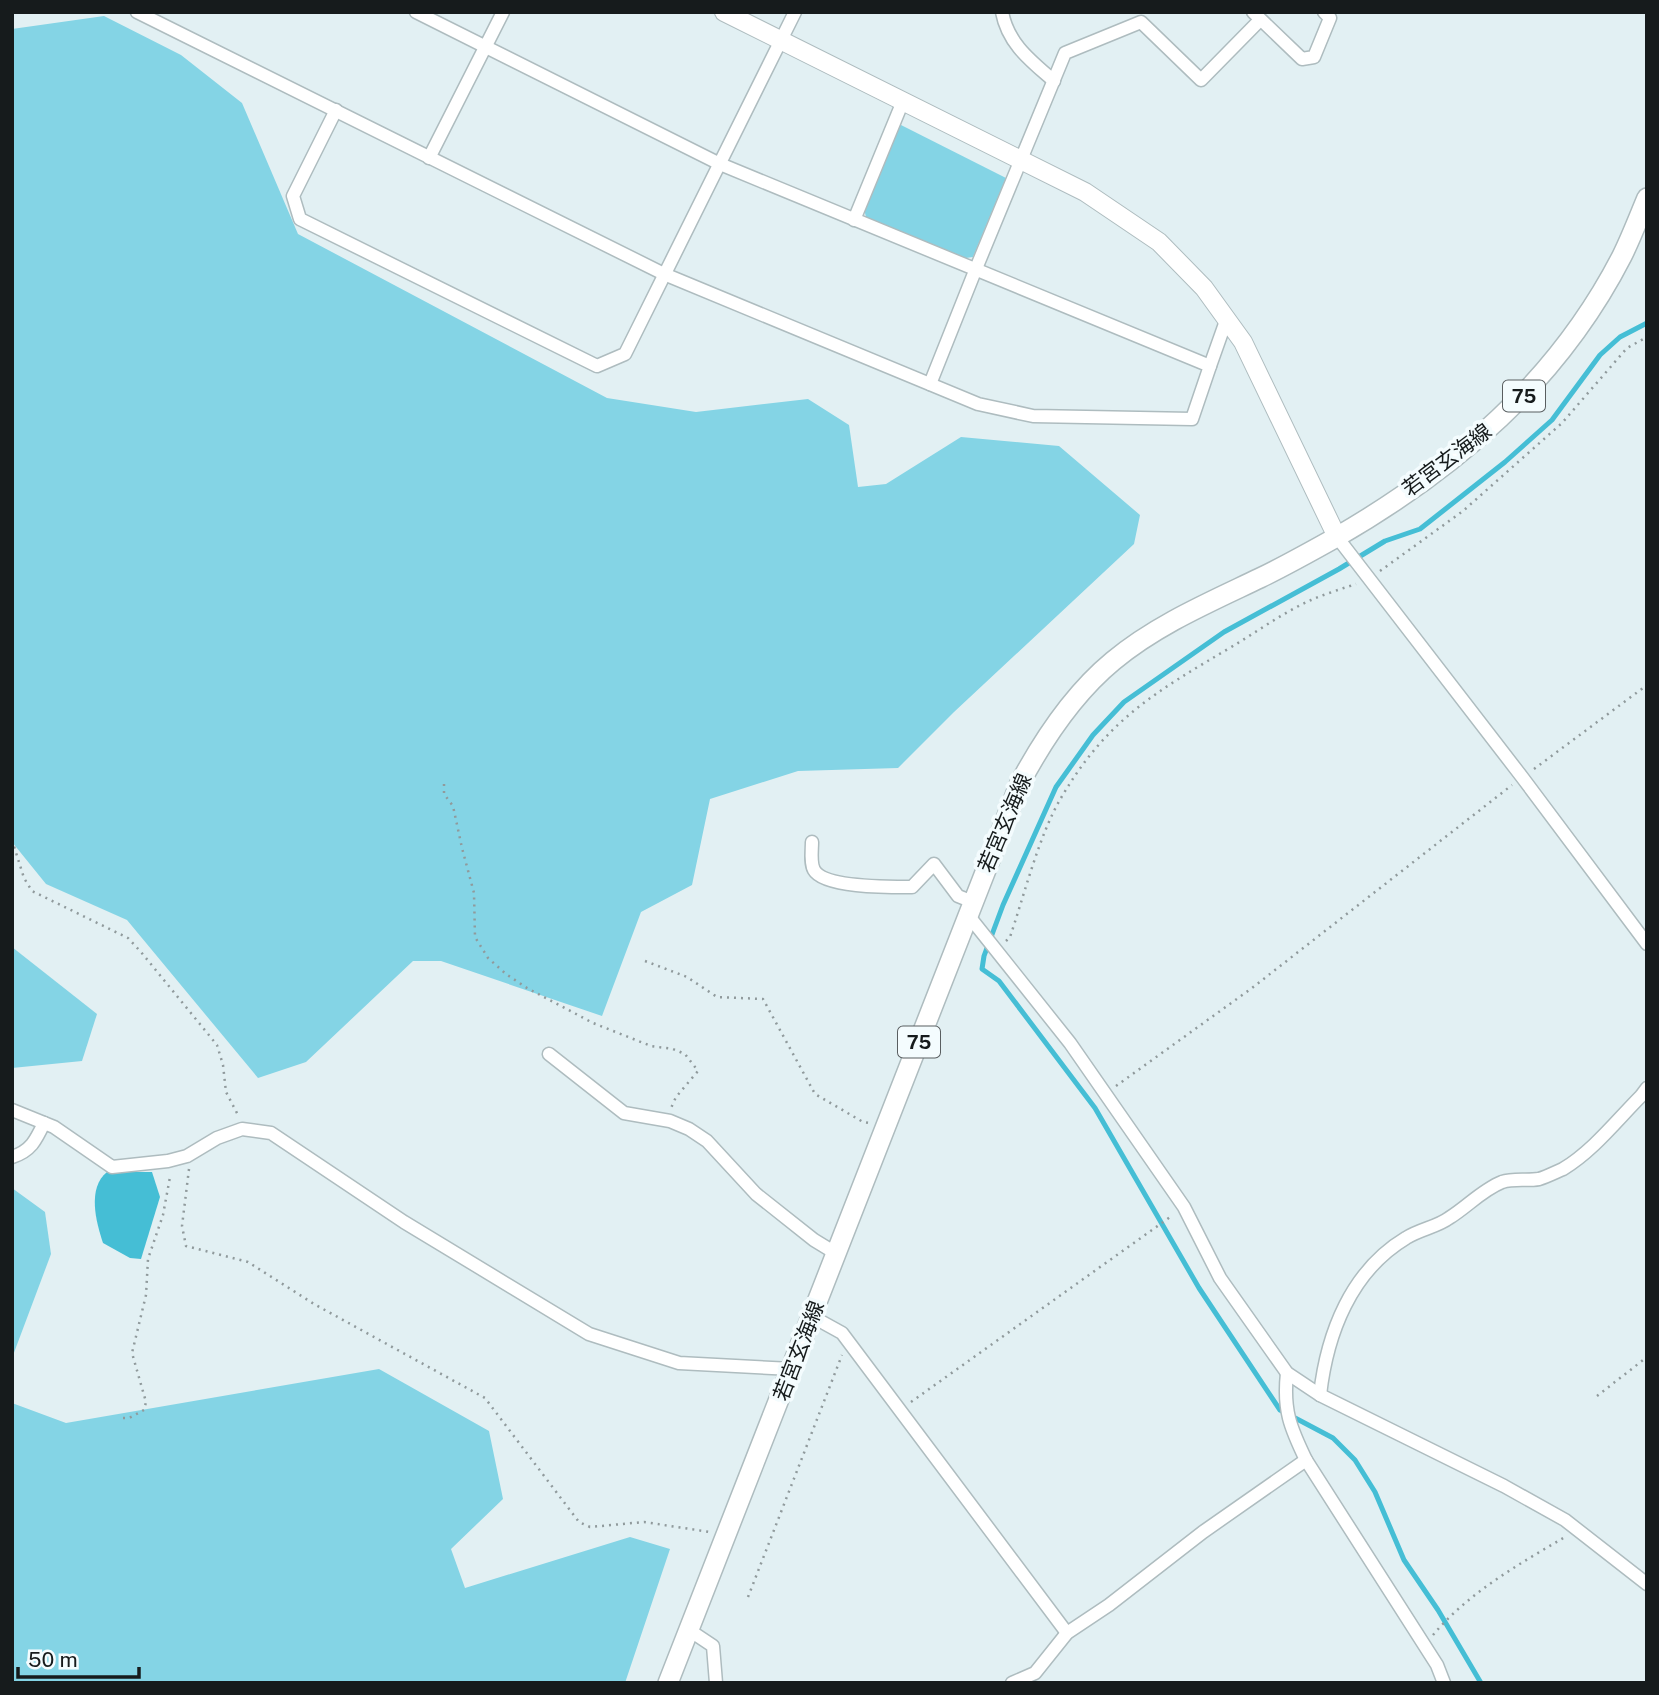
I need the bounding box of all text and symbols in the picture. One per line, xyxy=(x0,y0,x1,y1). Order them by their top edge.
road number: 75 xyxy=(1503,380,1545,412)
street label: 若宮玄海線 xyxy=(1397,418,1496,501)
street label: 若宮玄海線 xyxy=(973,770,1037,876)
road number: 75 xyxy=(898,1026,940,1058)
street label: 若宮玄海線 xyxy=(768,1297,829,1404)
scale bar xyxy=(18,1636,138,1680)
text: 50 m xyxy=(28,1647,78,1672)

